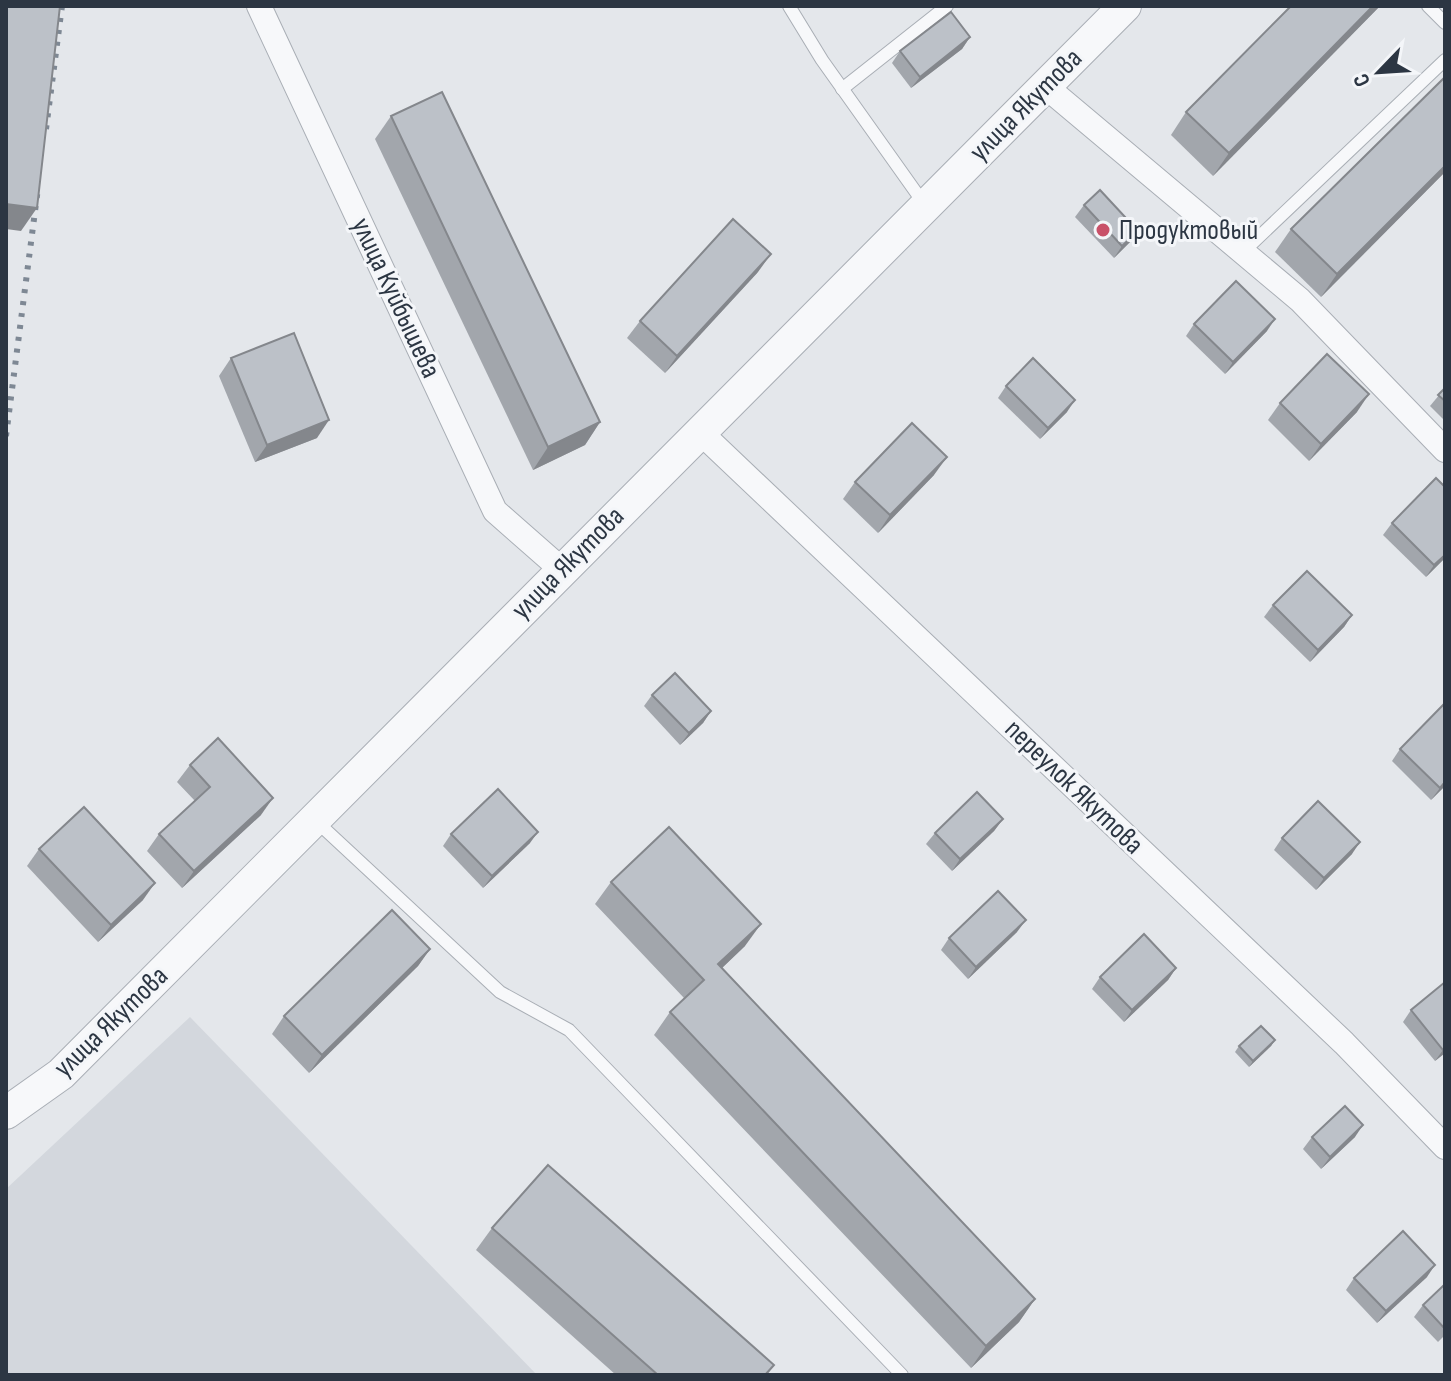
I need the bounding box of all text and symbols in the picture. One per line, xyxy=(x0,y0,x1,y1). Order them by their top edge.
north arrow xyxy=(1339,32,1419,112)
street label: улица Якутова xyxy=(963,42,1089,168)
text: С xyxy=(1348,69,1377,91)
street label: улица Куйбышева xyxy=(345,213,447,383)
place label: Продуктовый xyxy=(1119,214,1258,247)
marker: Продуктовый xyxy=(1094,221,1112,239)
street label: улица Якутова xyxy=(505,500,631,626)
street label: переулок Якутова xyxy=(998,713,1150,861)
street label: улица Якутова xyxy=(47,960,175,1084)

